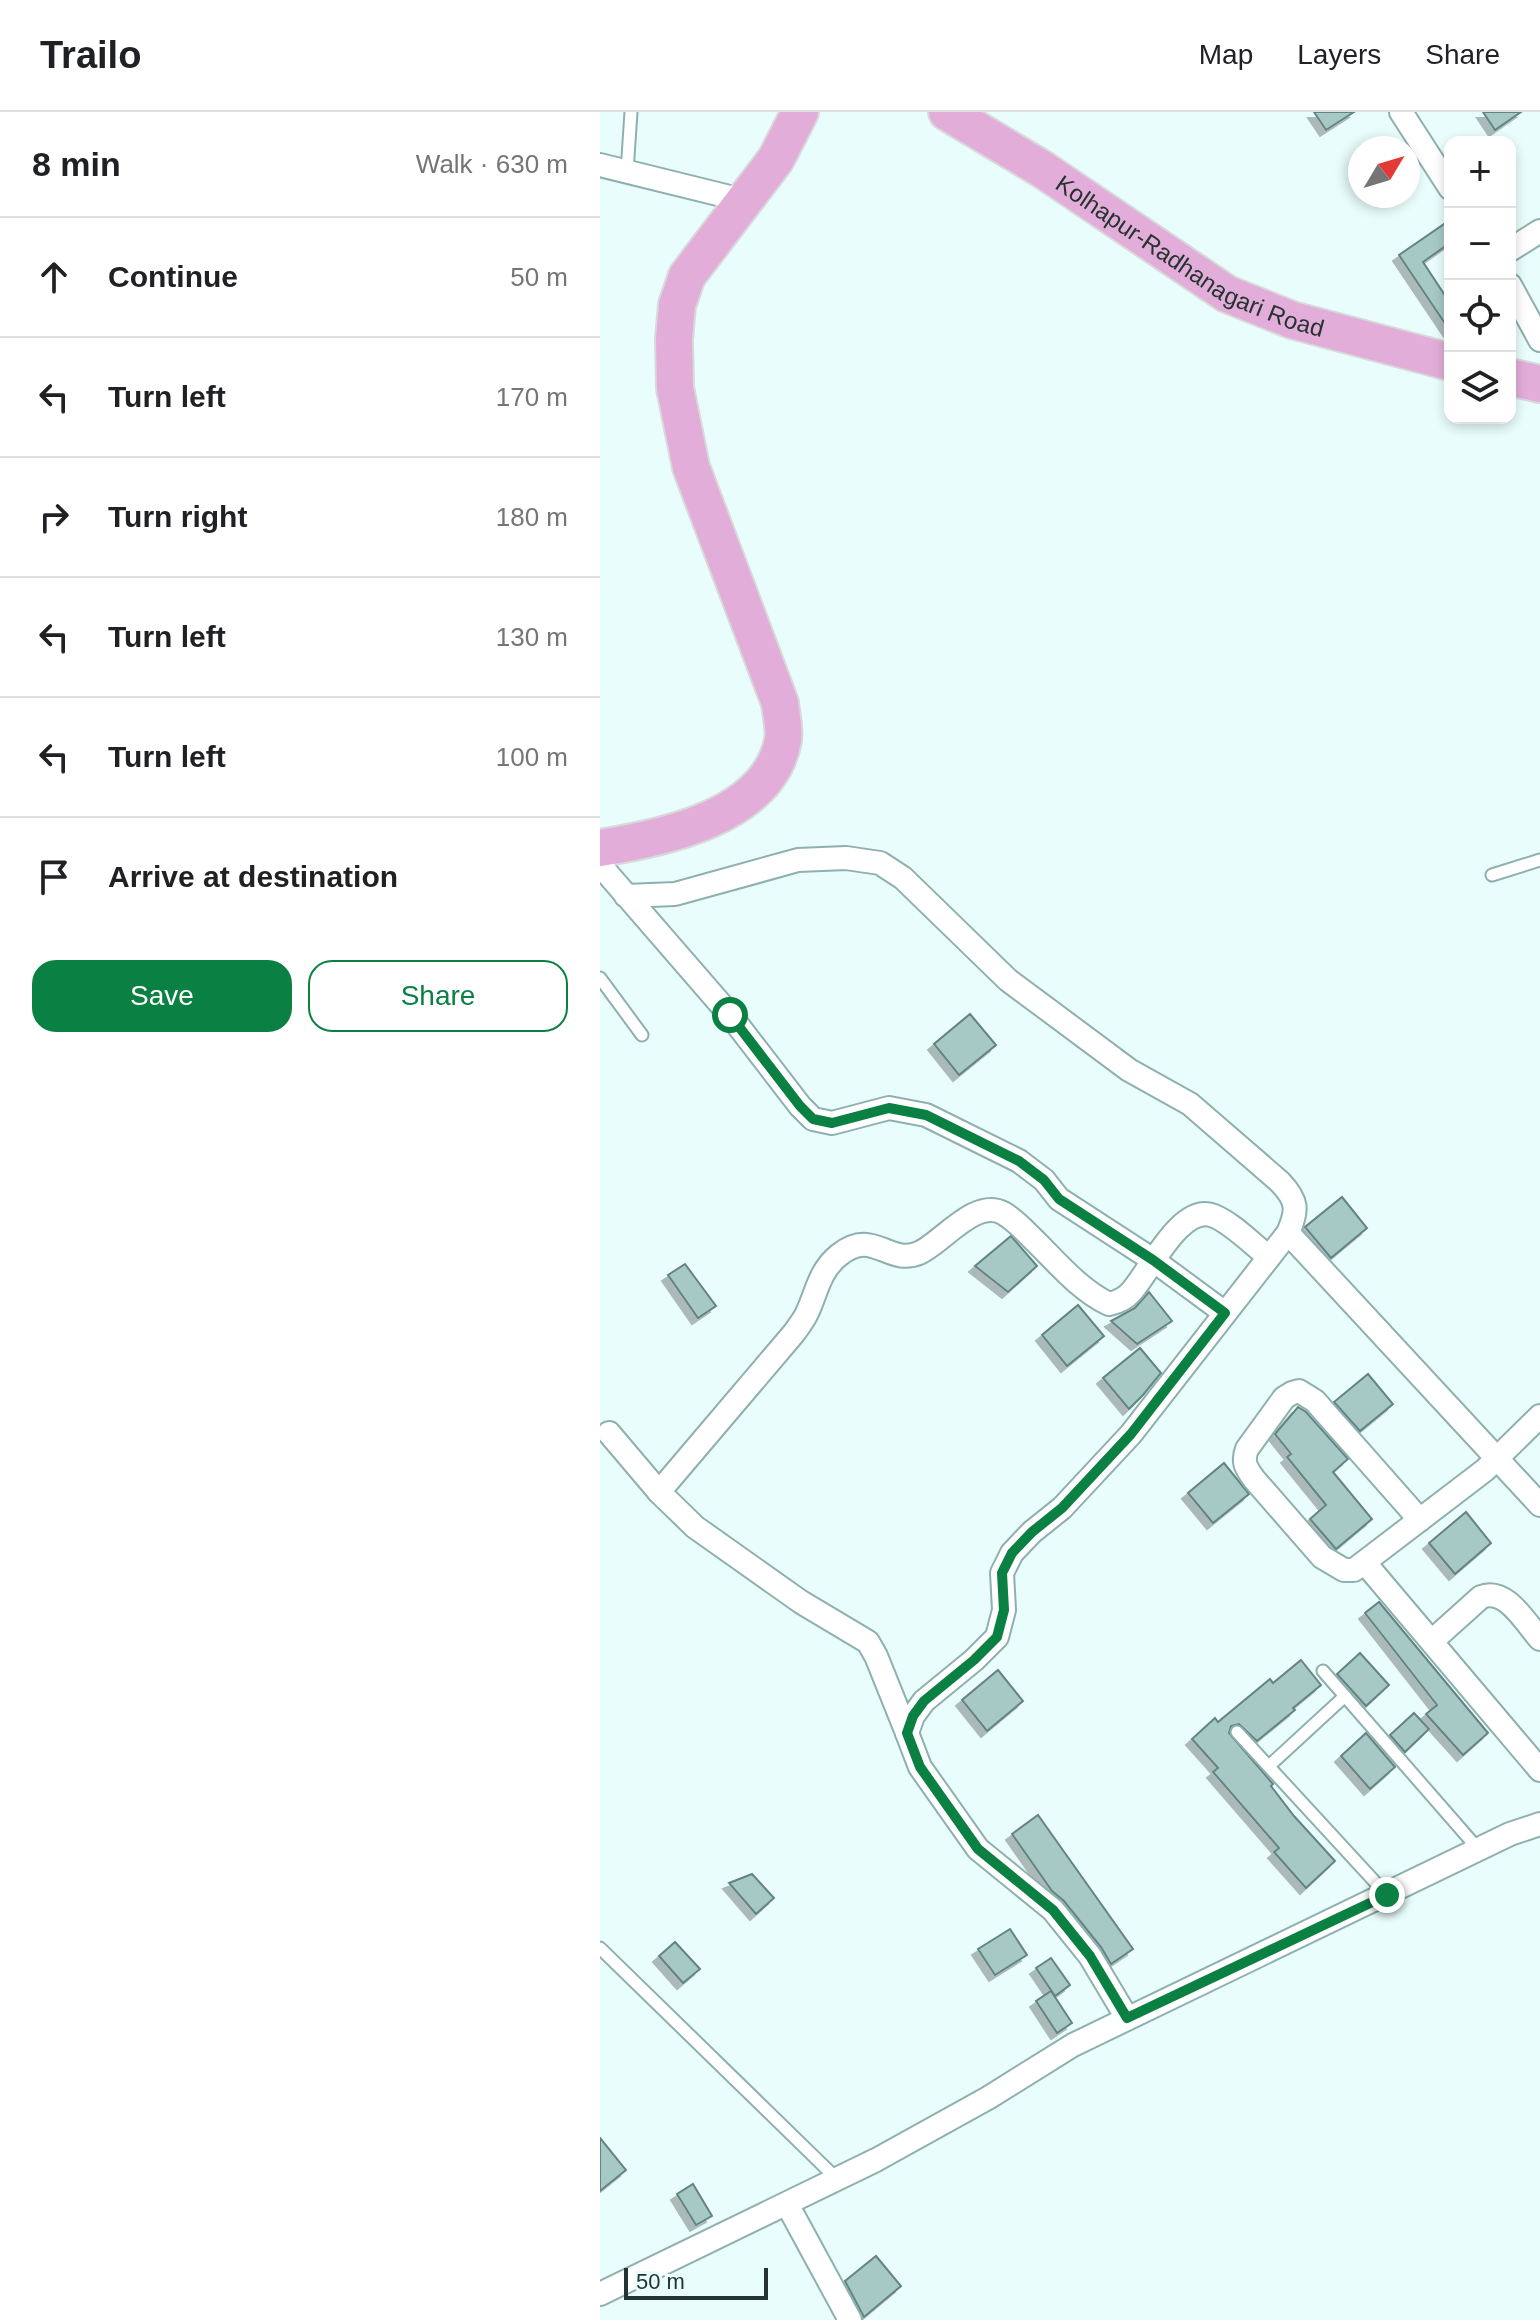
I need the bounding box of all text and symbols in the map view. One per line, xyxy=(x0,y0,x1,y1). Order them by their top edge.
text: Trailo xyxy=(40,34,141,76)
text: Map xyxy=(1199,39,1253,70)
text: Layers xyxy=(1297,39,1381,70)
text: Share xyxy=(1425,39,1500,70)
north arrow xyxy=(1348,136,1420,208)
map controls xyxy=(1444,136,1516,424)
button: + xyxy=(1444,136,1516,208)
text: 8 min xyxy=(32,145,121,183)
text: Walk · 630 m xyxy=(416,149,568,179)
street label: Kolhapur-Radhanagari Road xyxy=(1051,169,1327,341)
button: − xyxy=(1444,208,1516,280)
icon: ahead xyxy=(32,255,76,299)
text: Continue xyxy=(108,260,238,293)
text: 50 m xyxy=(510,262,568,292)
button: locate xyxy=(1444,280,1516,352)
button: layers xyxy=(1444,352,1516,424)
icon: left xyxy=(32,375,76,419)
text: Turn left xyxy=(108,380,226,413)
text: 170 m xyxy=(496,382,568,412)
icon: right xyxy=(32,495,76,539)
text: Turn right xyxy=(108,500,247,533)
text: 180 m xyxy=(496,502,568,532)
icon: left xyxy=(32,615,76,659)
text: Turn left xyxy=(108,620,226,653)
text: 130 m xyxy=(496,622,568,652)
icon: left xyxy=(32,735,76,779)
text: Turn left xyxy=(108,740,226,773)
text: 100 m xyxy=(496,742,568,772)
icon: arrive xyxy=(32,855,76,899)
text: Arrive at destination xyxy=(108,860,398,893)
button: Save xyxy=(32,960,292,1032)
button: Share xyxy=(308,960,568,1032)
route start xyxy=(712,997,748,1033)
route end xyxy=(1369,1877,1405,1913)
scale bar xyxy=(624,2264,768,2300)
text: 50 m xyxy=(636,2269,685,2294)

